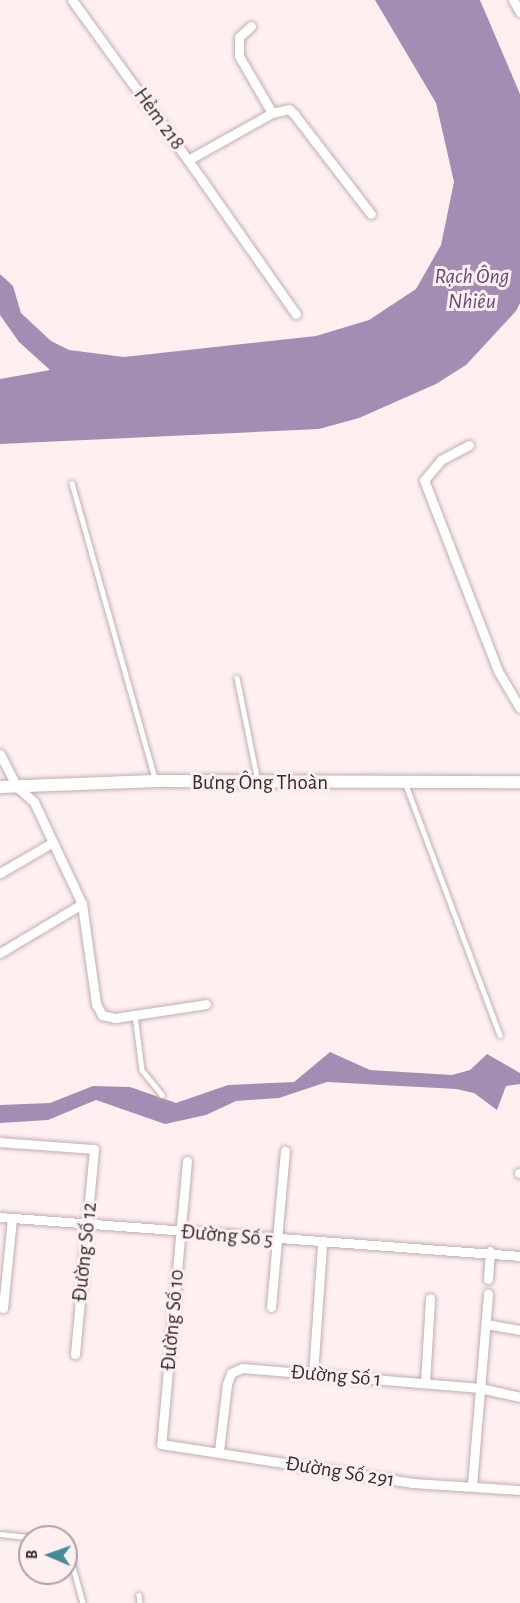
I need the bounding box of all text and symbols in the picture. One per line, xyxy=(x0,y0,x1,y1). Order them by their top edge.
street label: Hẻm 218 xyxy=(128,83,190,155)
water label: Rạch Ông Nhiêu xyxy=(435,263,509,314)
street label: Bưng Ông Thoàn xyxy=(192,770,328,796)
street label: Đường Số 12 xyxy=(67,1201,103,1303)
street label: Đường Số 5 xyxy=(180,1219,274,1253)
street label: Đường Số 10 xyxy=(156,1268,190,1372)
street label: Đường Số 1 xyxy=(290,1359,382,1393)
street label: Đường Số 291 xyxy=(284,1451,396,1493)
north arrow xyxy=(18,1525,78,1585)
text: B xyxy=(24,1550,40,1559)

